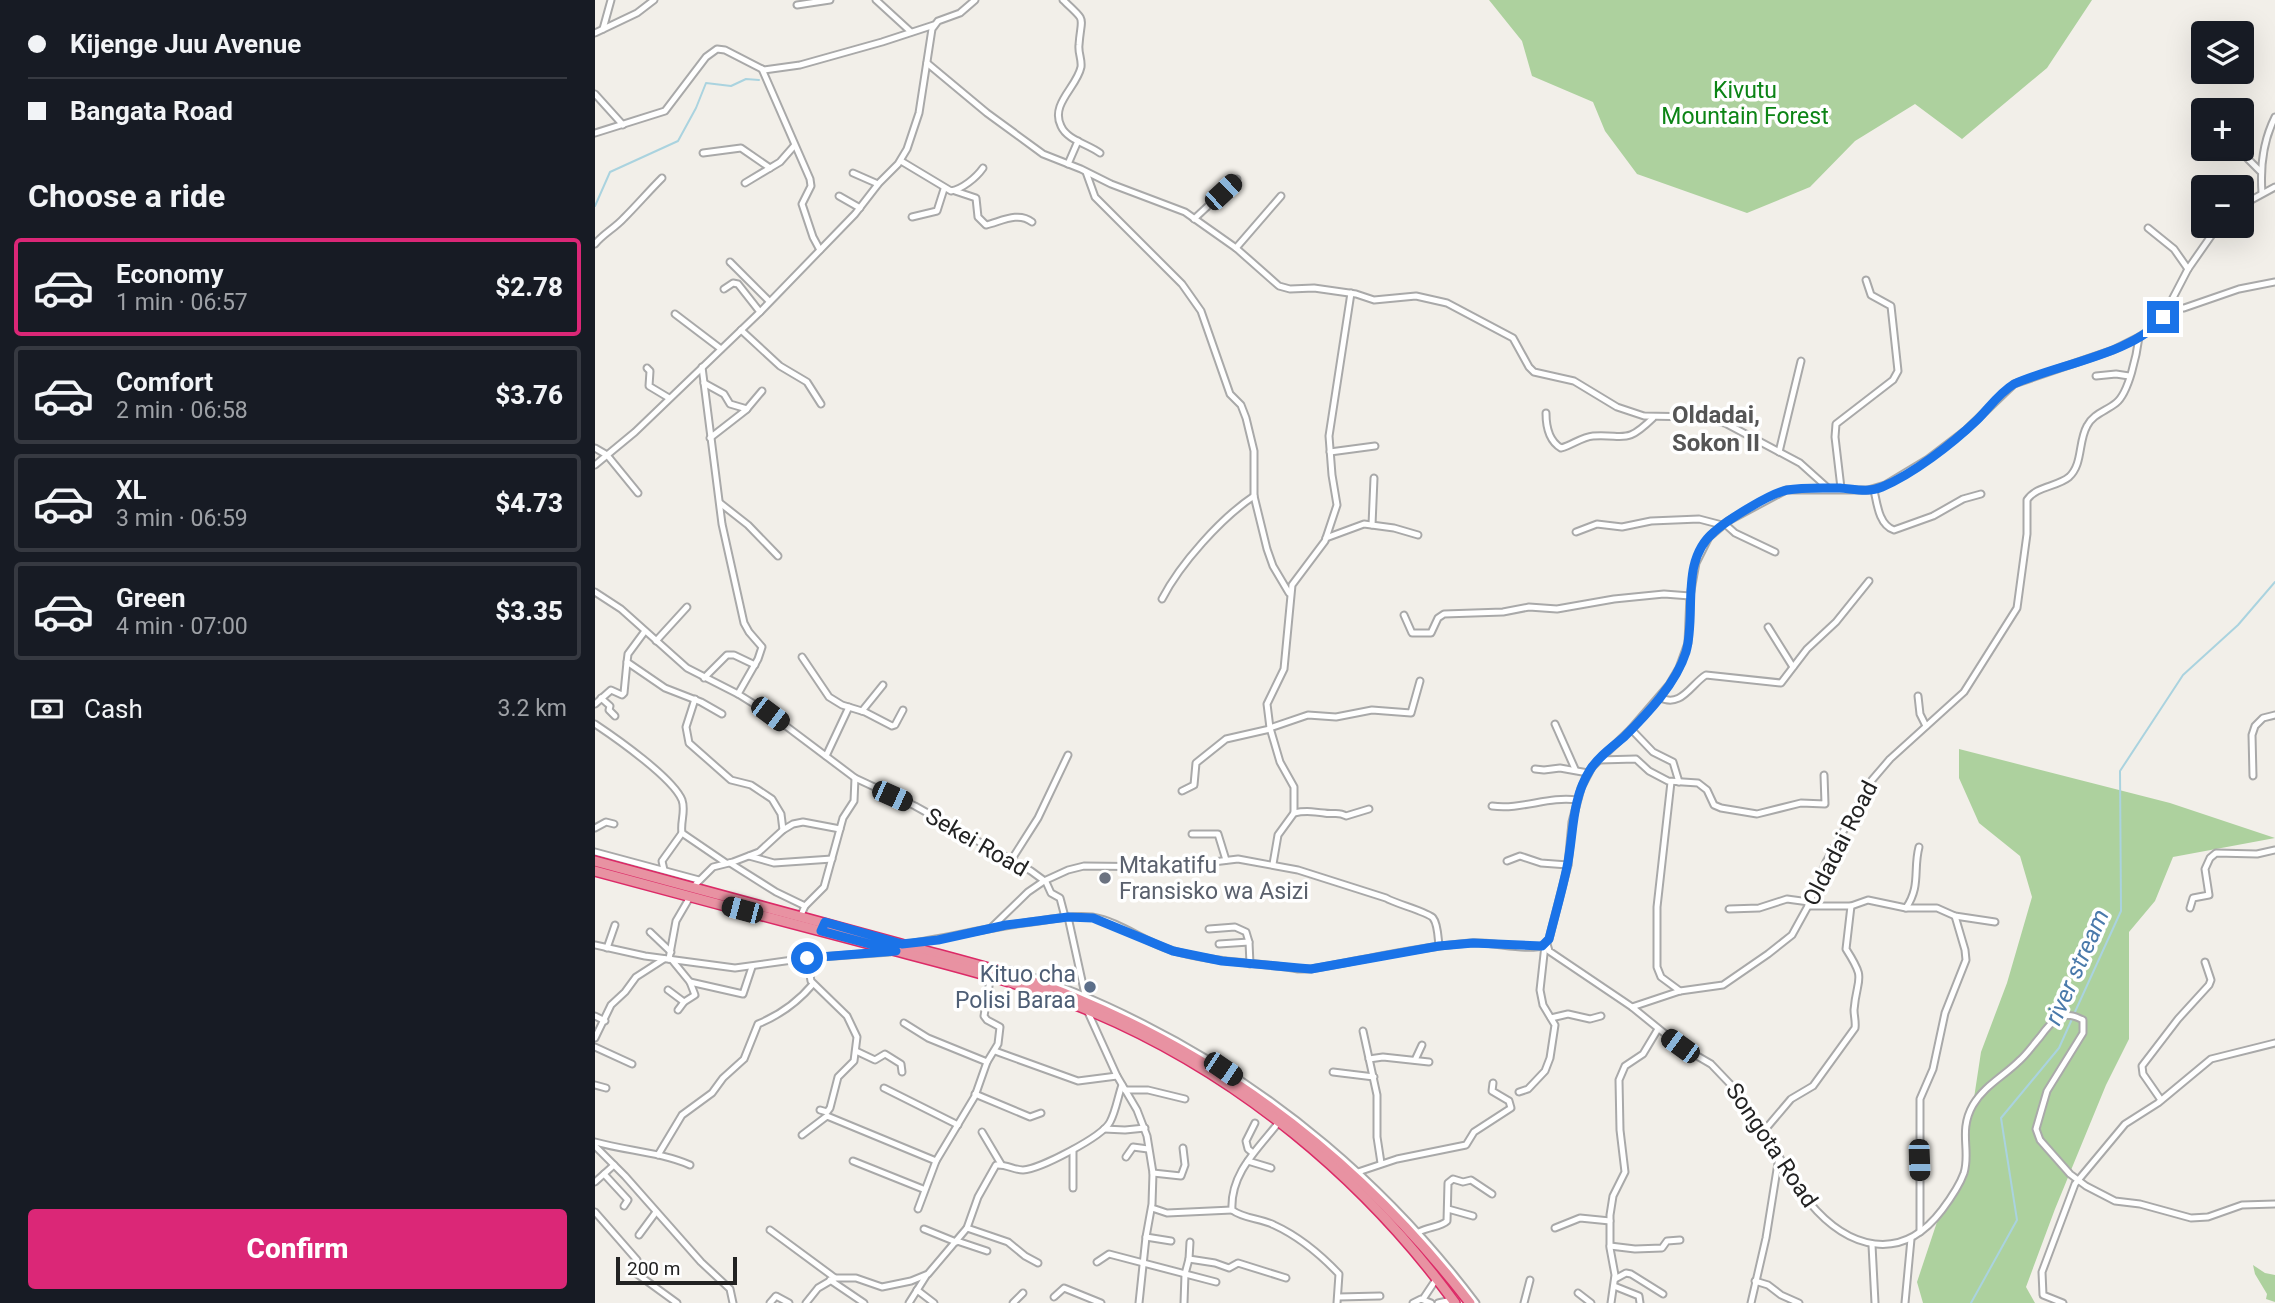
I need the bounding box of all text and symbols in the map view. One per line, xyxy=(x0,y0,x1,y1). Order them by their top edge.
map controls xyxy=(2191,21,2254,238)
button: layers xyxy=(2191,21,2254,84)
text: Kijenge Juu Avenue xyxy=(70,29,301,59)
park label: Kivutu Mountain Forest xyxy=(1661,77,1829,130)
text: Bangata Road xyxy=(70,96,233,126)
button: + xyxy=(2191,98,2254,161)
car xyxy=(1201,170,1246,214)
button: − xyxy=(2191,175,2254,238)
text: Choose a ride xyxy=(28,177,225,215)
icon: car xyxy=(32,256,95,319)
text: Economy xyxy=(116,259,223,289)
text: $2.78 xyxy=(495,272,563,302)
text: 1 min · 06:57 xyxy=(116,289,248,316)
route end xyxy=(2147,301,2179,333)
icon: car xyxy=(32,364,95,427)
text: Comfort xyxy=(116,367,213,397)
text: $3.76 xyxy=(495,380,563,410)
text: 2 min · 06:58 xyxy=(116,397,248,424)
district label: Oldadai, Sokon II xyxy=(1672,401,1760,457)
icon: car xyxy=(32,472,95,535)
text: XL xyxy=(116,475,147,505)
text: $4.73 xyxy=(495,488,563,518)
text: 3 min · 06:59 xyxy=(116,505,248,532)
icon: car xyxy=(32,580,95,643)
text: Green xyxy=(116,583,186,613)
text: $3.35 xyxy=(495,596,563,626)
text: 4 min · 07:00 xyxy=(116,613,248,640)
icon: cash xyxy=(28,690,66,728)
car xyxy=(747,693,794,735)
text: Cash xyxy=(84,694,143,724)
text: 3.2 km xyxy=(498,695,567,722)
street label: Oldadai Road xyxy=(1797,776,1883,910)
car xyxy=(869,778,916,814)
street label: Sekei Road xyxy=(921,802,1033,883)
place label: Mtakatifu Fransisko wa Asizi xyxy=(1119,852,1309,905)
marker: Mtakatifu Fransisko wa Asizi xyxy=(1097,870,1113,886)
car xyxy=(719,894,766,926)
water label: river stream xyxy=(2039,905,2115,1029)
route start xyxy=(791,942,823,974)
place label: Kituo cha Polisi Baraa xyxy=(955,961,1076,1014)
marker: Kituo cha Polisi Baraa xyxy=(1082,979,1098,995)
car xyxy=(1657,1025,1704,1067)
car xyxy=(1200,1049,1247,1089)
street label: Songota Road xyxy=(1720,1078,1823,1213)
car xyxy=(1908,1139,1931,1181)
button: Confirm xyxy=(28,1209,567,1289)
scale bar xyxy=(616,1254,737,1286)
text: 200 m xyxy=(627,1257,680,1280)

